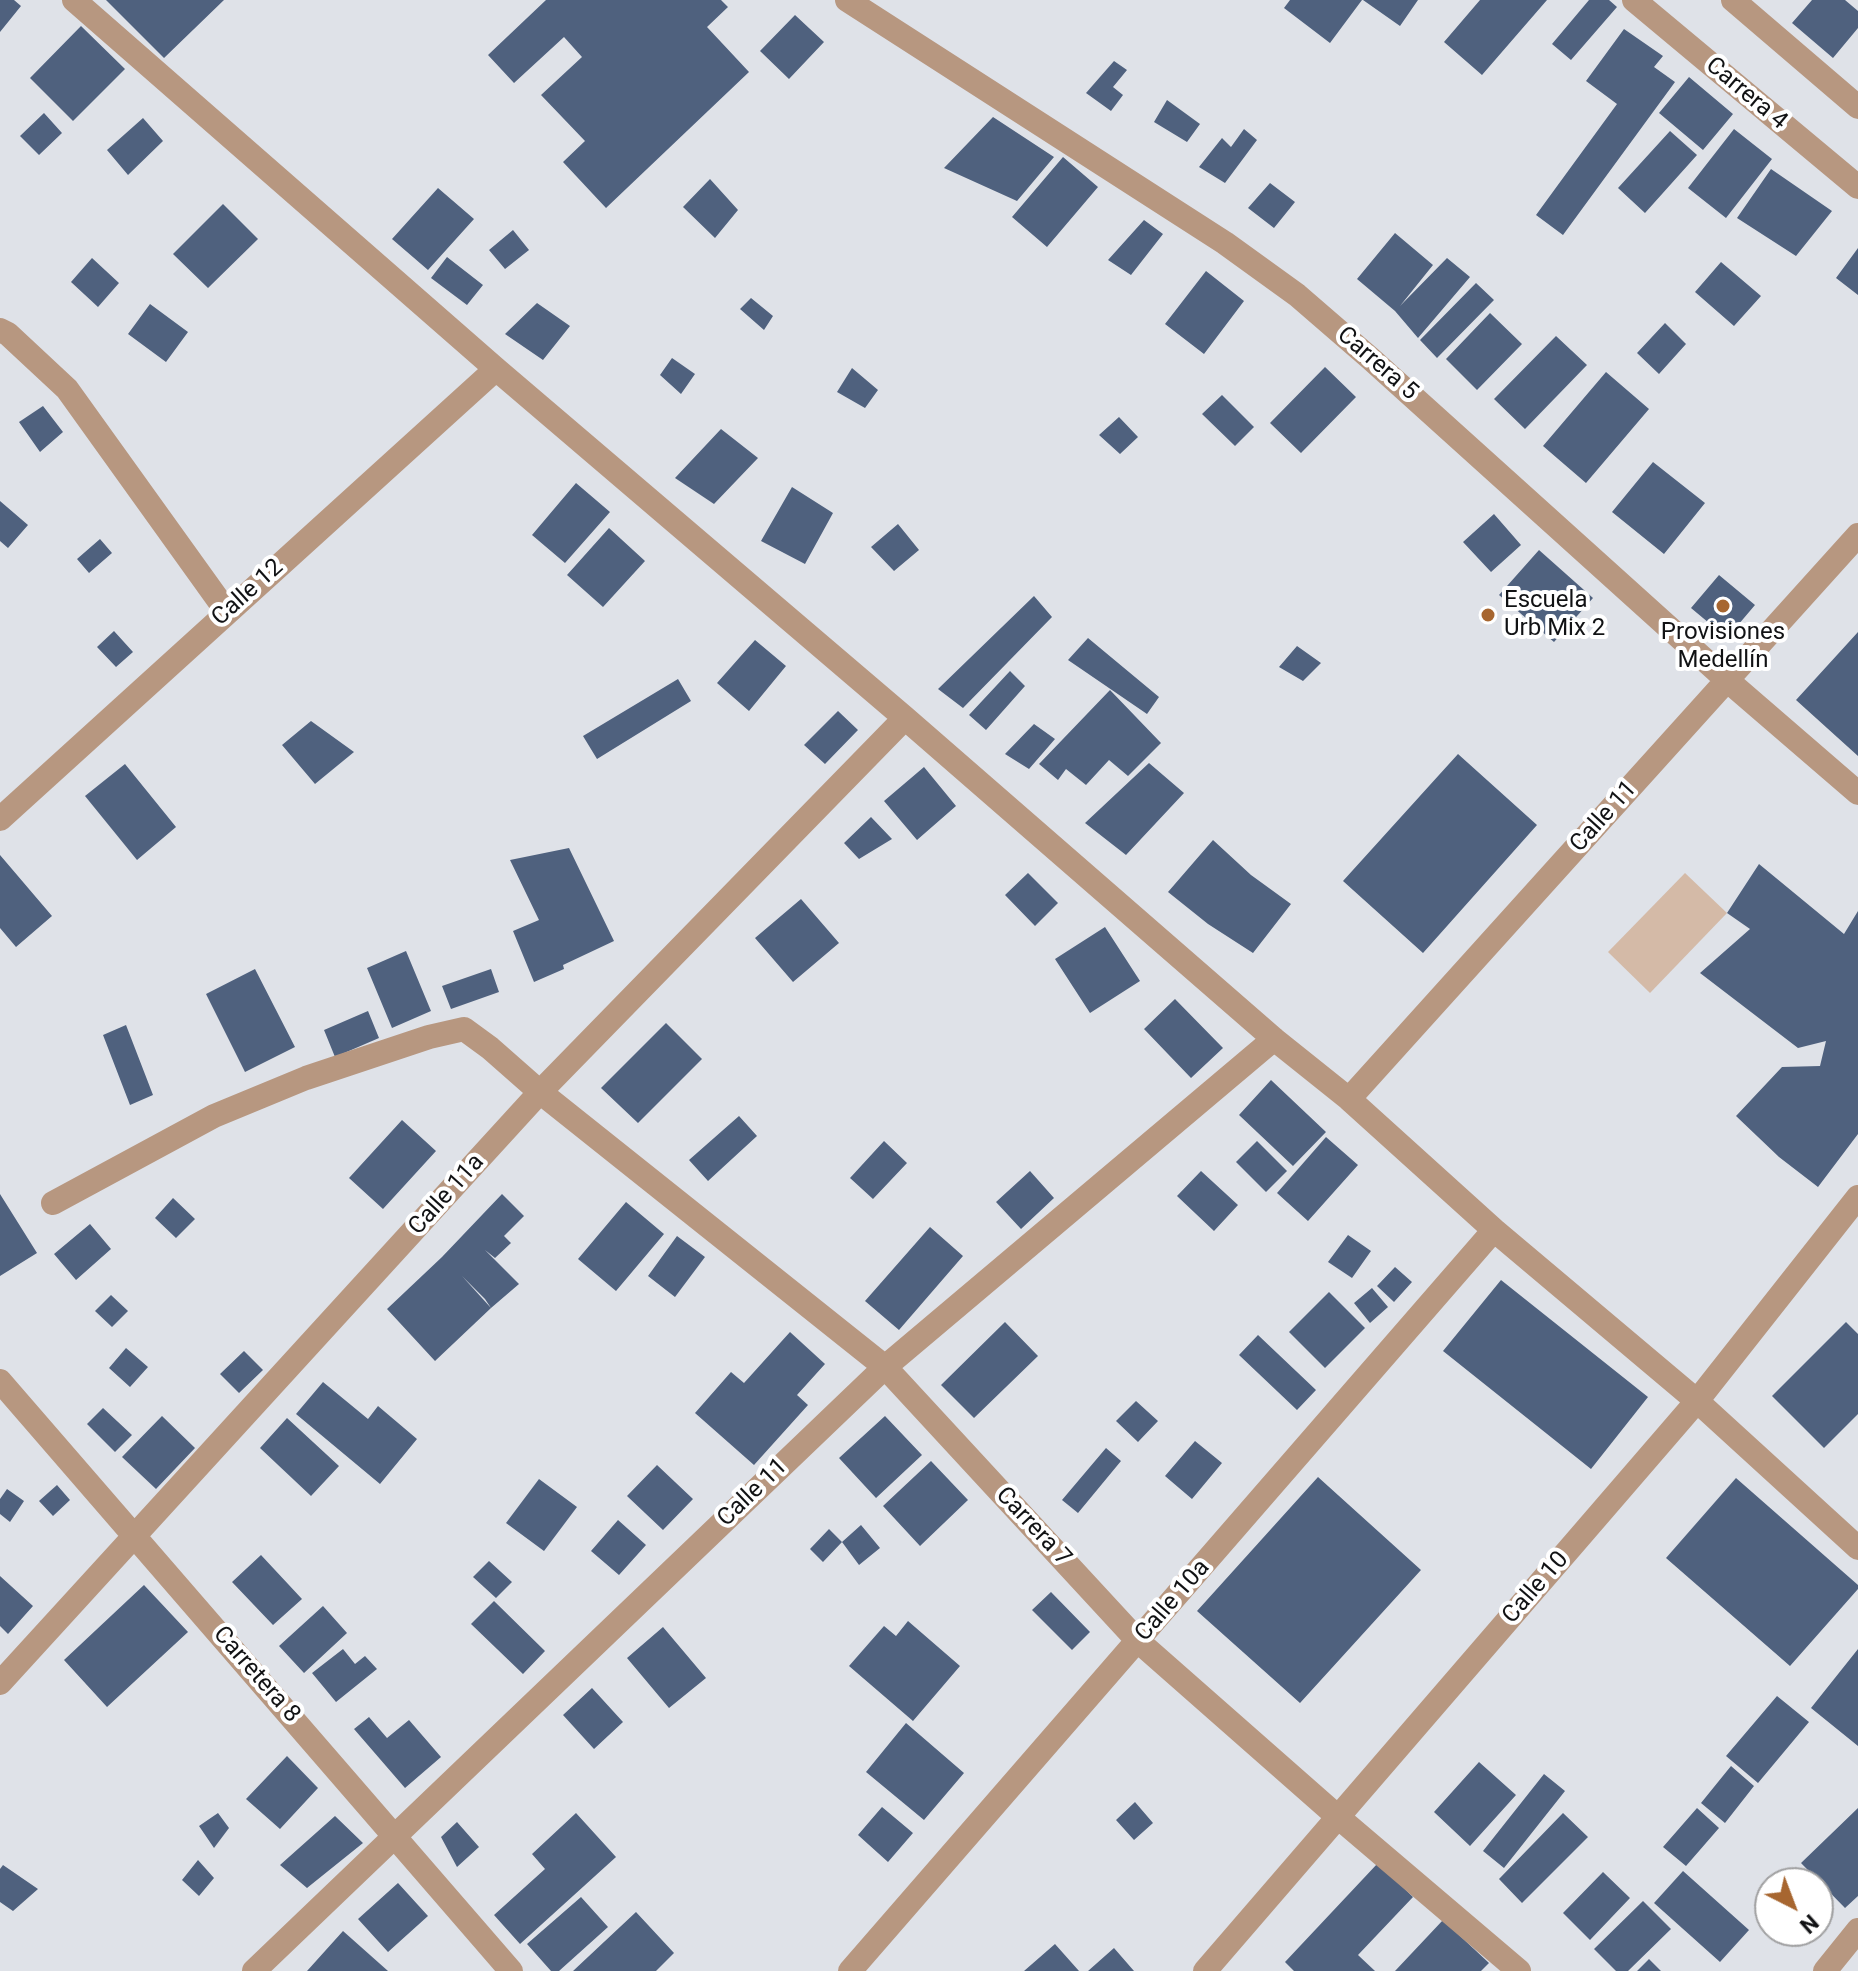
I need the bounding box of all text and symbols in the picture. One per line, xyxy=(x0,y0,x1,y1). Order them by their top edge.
street label: Carrera 4 xyxy=(1699,52,1793,136)
street label: Carrera 5 xyxy=(1331,321,1423,407)
street label: Calle 12 xyxy=(206,554,290,632)
place label: Escuela Urb Mix 2 xyxy=(1504,587,1605,643)
marker: Provisiones Medellín xyxy=(1714,597,1732,615)
marker: Escuela Urb Mix 2 xyxy=(1479,606,1497,624)
place label: Provisiones Medellín xyxy=(1661,619,1785,675)
street label: Calle 11 xyxy=(1565,775,1643,859)
street label: Calle 11a xyxy=(403,1149,491,1241)
street label: Calle 11 xyxy=(712,1453,794,1533)
street label: Carrera 7 xyxy=(989,1481,1077,1573)
street label: Calle 10 xyxy=(1497,1546,1575,1630)
street label: Calle 10a xyxy=(1130,1554,1216,1648)
street label: Carretera 8 xyxy=(206,1621,306,1729)
north arrow xyxy=(1754,1867,1834,1947)
text: N xyxy=(1795,1909,1823,1938)

